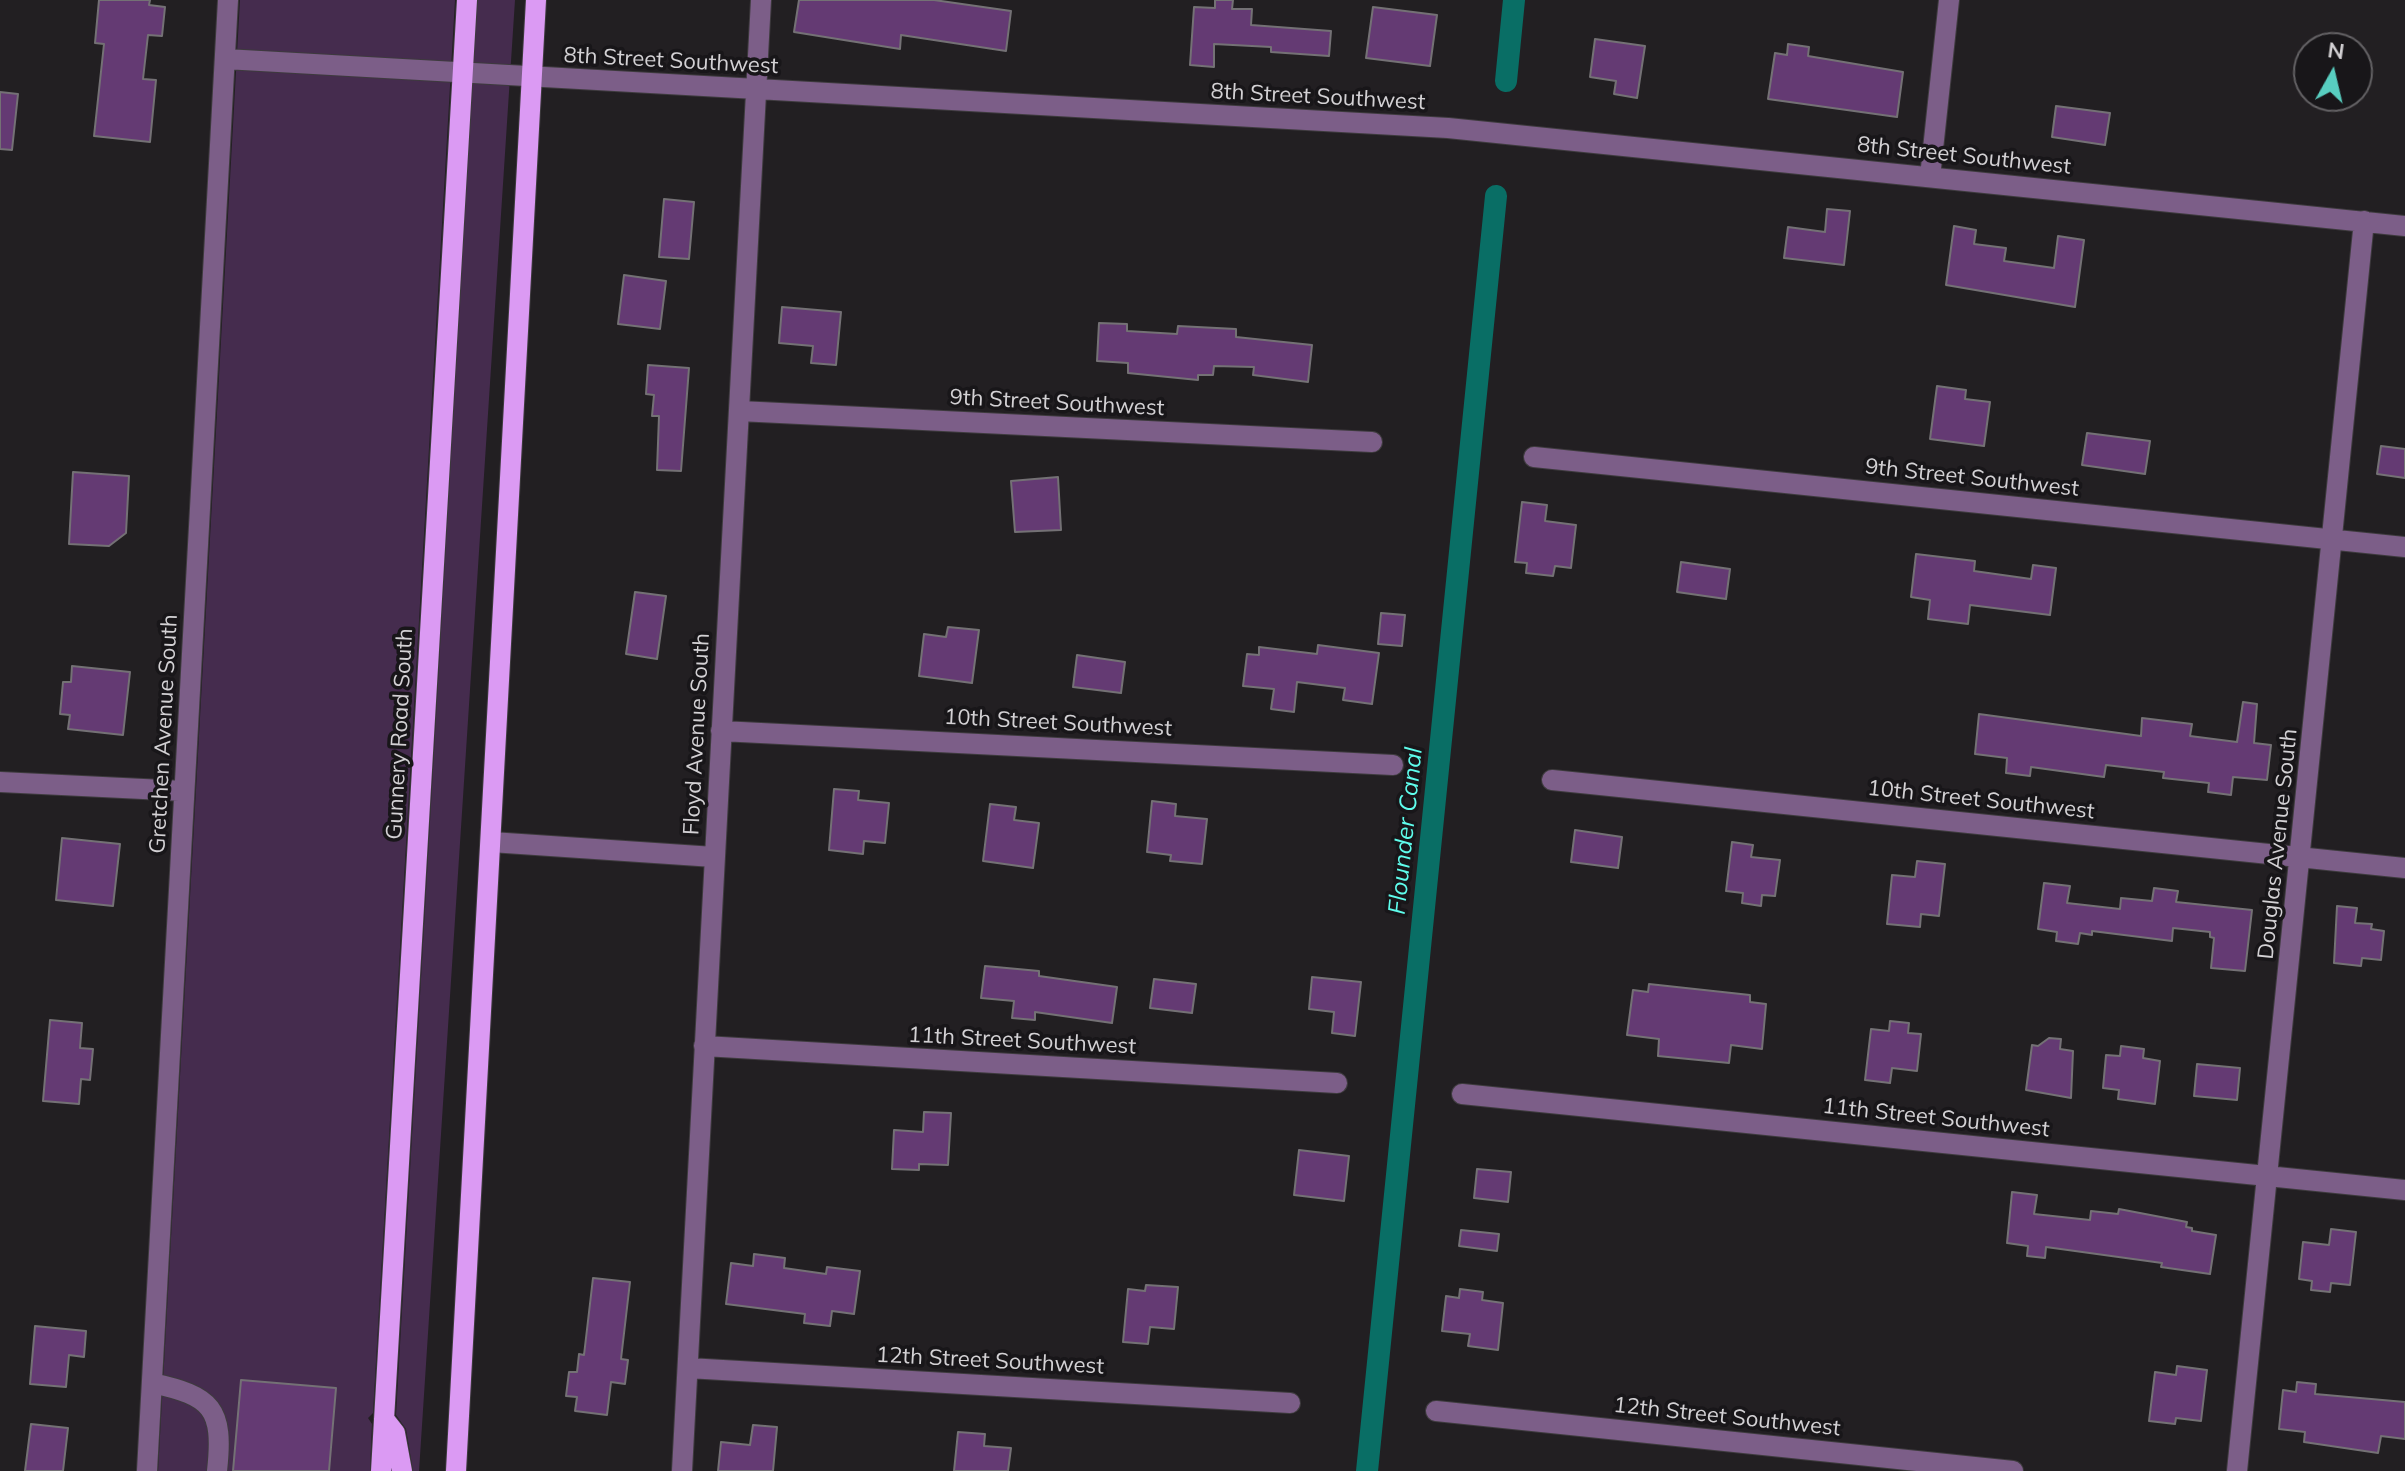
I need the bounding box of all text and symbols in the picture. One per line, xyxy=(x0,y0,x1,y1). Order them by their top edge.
north arrow xyxy=(2293,32,2373,112)
text: N xyxy=(2326,35,2346,65)
street label: 8th Street Southwest xyxy=(563,42,779,80)
street label: 8th Street Southwest xyxy=(1210,78,1426,116)
street label: 8th Street Southwest xyxy=(1856,132,2072,180)
street label: 9th Street Southwest xyxy=(949,384,1165,422)
street label: 9th Street Southwest xyxy=(1864,454,2080,502)
street label: Gretchen Avenue South xyxy=(145,614,183,854)
street label: Gunnery Road South xyxy=(381,628,419,840)
street label: Floyd Avenue South xyxy=(679,632,715,836)
street label: 10th Street Southwest xyxy=(943,704,1173,742)
street label: Douglas Avenue South xyxy=(2253,727,2303,961)
water label: Flounder Canal xyxy=(1383,746,1429,916)
street label: 10th Street Southwest xyxy=(1866,775,2096,825)
street label: 11th Street Southwest xyxy=(907,1022,1137,1060)
street label: 11th Street Southwest xyxy=(1821,1093,2051,1143)
street label: 12th Street Southwest xyxy=(875,1342,1105,1380)
street label: 12th Street Southwest xyxy=(1612,1392,1842,1442)

